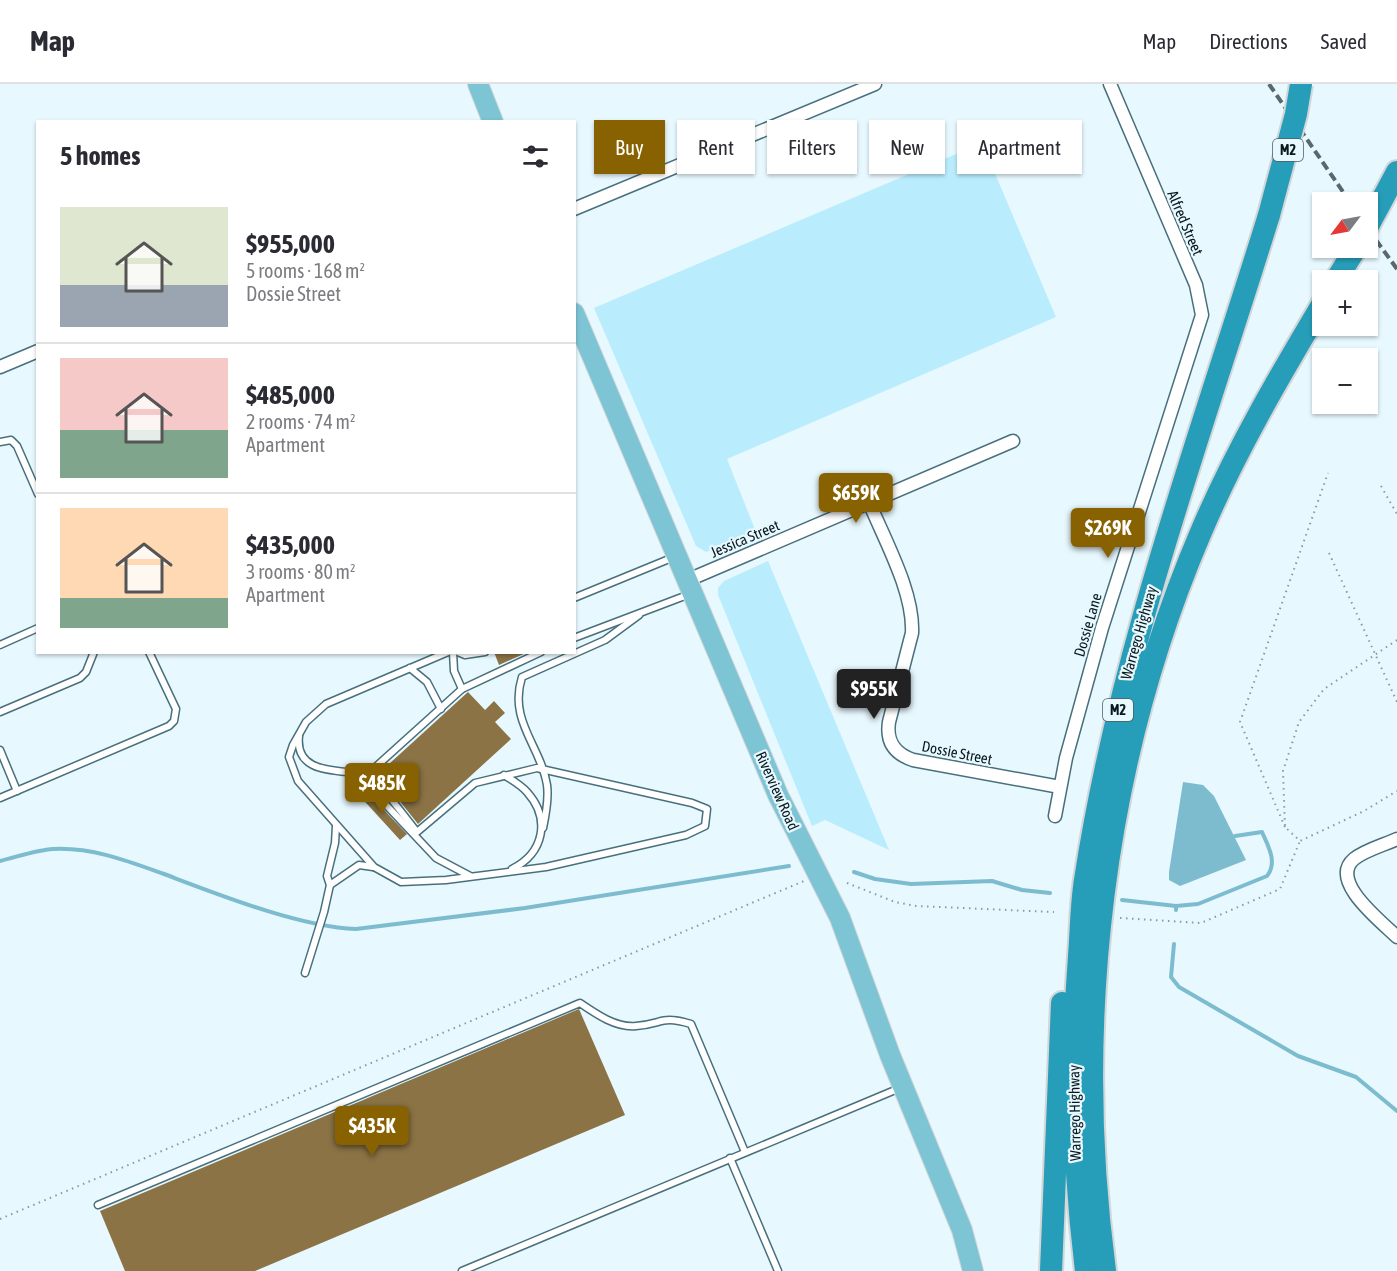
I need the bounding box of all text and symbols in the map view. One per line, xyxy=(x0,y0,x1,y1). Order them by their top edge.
text: Map xyxy=(30,25,75,57)
text: Map xyxy=(1142,29,1176,53)
text: Directions xyxy=(1209,29,1288,53)
text: Saved xyxy=(1321,29,1367,53)
chip: Buy xyxy=(594,120,665,174)
chip: Rent xyxy=(677,120,755,174)
chip: Filters xyxy=(767,120,857,174)
chip: New xyxy=(869,120,945,174)
chip: Apartment xyxy=(957,120,1082,174)
road number: M2 xyxy=(1273,139,1303,161)
icon: filters xyxy=(519,140,552,173)
text: 5 homes xyxy=(60,141,140,171)
street label: Alfred Street xyxy=(1164,188,1207,258)
north arrow xyxy=(1312,192,1378,258)
map controls xyxy=(1312,192,1378,414)
text: $955,000 xyxy=(246,229,335,259)
icon: home xyxy=(108,231,180,303)
text: 5 rooms · 168 m² xyxy=(246,259,365,282)
button: + xyxy=(1312,270,1378,336)
text: Dossie Street xyxy=(246,282,341,305)
button: − xyxy=(1312,348,1378,414)
text: $485,000 xyxy=(246,380,335,410)
icon: home xyxy=(108,382,180,454)
text: 2 rooms · 74 m² xyxy=(246,410,356,433)
text: Apartment xyxy=(246,433,325,456)
pin: $659K xyxy=(814,473,898,524)
text: $659K xyxy=(833,481,879,504)
pin: $269K xyxy=(1066,508,1150,559)
street label: Jessica Street xyxy=(708,516,782,561)
text: $269K xyxy=(1085,516,1131,539)
text: $435,000 xyxy=(246,530,335,560)
icon: home xyxy=(108,532,180,604)
text: 3 rooms · 80 m² xyxy=(246,560,356,583)
text: Apartment xyxy=(246,583,325,606)
street label: Warrego Highway xyxy=(1117,584,1160,681)
street label: Dossie Lane xyxy=(1070,591,1105,659)
pin: $955K xyxy=(832,669,916,720)
text: $955K xyxy=(851,677,897,700)
road number: M2 xyxy=(1103,699,1133,721)
street label: Dossie Street xyxy=(920,737,994,768)
street label: Riverview Road xyxy=(753,749,802,833)
pin: $485K xyxy=(340,763,424,814)
text: $485K xyxy=(359,771,405,794)
street label: Warrego Highway xyxy=(1065,1065,1084,1161)
pin: $435K xyxy=(330,1106,414,1157)
text: $435K xyxy=(349,1114,395,1137)

